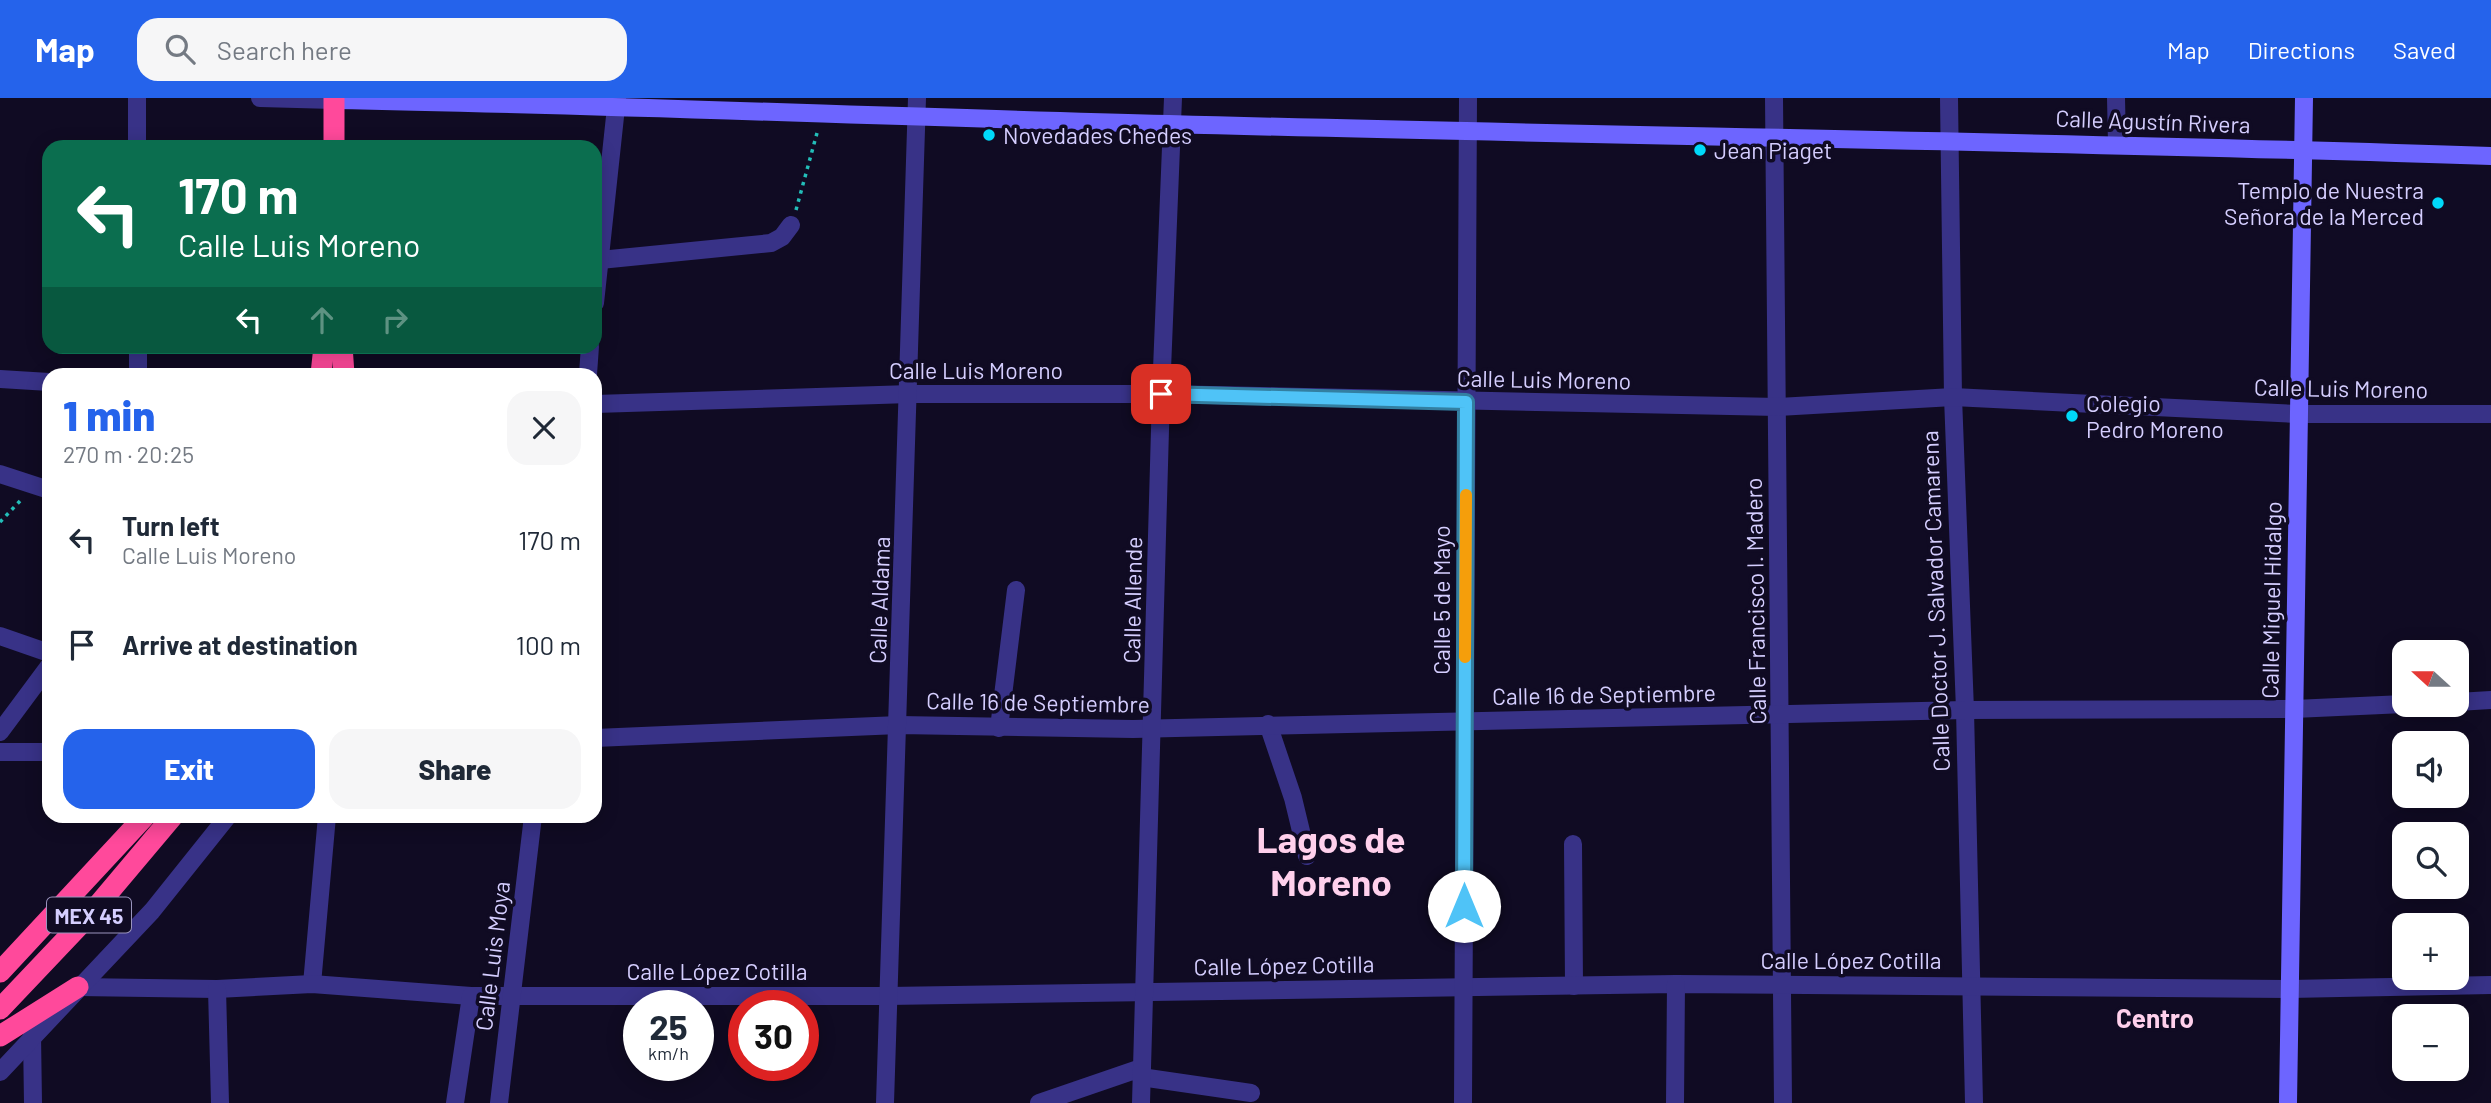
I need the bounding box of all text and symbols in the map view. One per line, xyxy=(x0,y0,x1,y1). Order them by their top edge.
search box xyxy=(137,18,627,81)
text: Map xyxy=(35,29,95,69)
icon: search xyxy=(161,30,199,68)
text: Search here xyxy=(217,34,352,65)
text: Map xyxy=(2167,35,2210,64)
text: Directions xyxy=(2248,35,2355,64)
text: Saved xyxy=(2393,35,2456,64)
street label: Calle Agustín Rivera xyxy=(2055,104,2251,138)
place label: Novedades Chedes xyxy=(1003,121,1192,149)
marker: Novedades Chedes xyxy=(981,127,997,143)
place label: Jean Piaget xyxy=(1714,136,1832,164)
marker: Jean Piaget xyxy=(1692,142,1708,158)
text: 170 m xyxy=(178,165,298,224)
icon: left xyxy=(63,168,154,259)
place label: Templo de Nuestra Señora de la Merced xyxy=(2224,176,2424,230)
marker: Templo de Nuestra Señora de la Merced xyxy=(2430,195,2446,211)
text: Calle Luis Moreno xyxy=(178,225,420,263)
icon: left xyxy=(230,301,268,339)
icon: ahead xyxy=(303,301,341,339)
icon: right xyxy=(376,301,414,339)
street label: Calle Luis Moreno xyxy=(889,356,1063,384)
street label: Calle Luis Moreno xyxy=(1457,363,1631,395)
pin xyxy=(1131,364,1191,424)
street label: Calle Luis Moreno xyxy=(2254,372,2428,404)
icon: arrive xyxy=(1142,375,1180,413)
text: 1 min xyxy=(63,389,155,439)
place label: Colegio Pedro Moreno xyxy=(2086,389,2224,443)
button: close xyxy=(507,391,581,465)
marker: Colegio Pedro Moreno xyxy=(2064,408,2080,424)
street label: Calle Doctor J. Salvador Camarena xyxy=(1915,430,1955,772)
text: 270 m · 20:25 xyxy=(63,440,194,468)
street label: Calle Francisco I. Madero xyxy=(1739,477,1771,725)
street label: Calle Miguel Hidalgo xyxy=(2255,501,2287,699)
text: Turn left xyxy=(122,510,220,541)
icon: left xyxy=(63,521,101,559)
text: 170 m xyxy=(518,524,581,555)
street label: Calle 5 de Mayo xyxy=(1427,525,1455,675)
street label: Calle Aldama xyxy=(863,536,895,664)
street label: Calle Allende xyxy=(1117,536,1147,664)
text: Calle Luis Moreno xyxy=(122,541,296,569)
icon: arrive xyxy=(63,626,101,664)
text: Arrive at destination xyxy=(122,629,358,660)
text: 100 m xyxy=(516,629,581,660)
north arrow xyxy=(2392,640,2469,718)
map controls xyxy=(2392,640,2469,1081)
street label: Calle 16 de Septiembre xyxy=(1492,678,1716,710)
street label: Calle 16 de Septiembre xyxy=(926,686,1150,718)
button: Exit xyxy=(63,729,315,809)
button: Share xyxy=(329,729,581,809)
button: sound xyxy=(2392,731,2469,808)
district label: Lagos de Moreno xyxy=(1257,816,1406,903)
button: search xyxy=(2392,822,2469,899)
position arrow xyxy=(1427,869,1501,943)
street label: Calle Luis Moya xyxy=(469,880,515,1032)
road number: MEX 45 xyxy=(47,898,131,932)
button: + xyxy=(2392,913,2469,990)
street label: Calle López Cotilla xyxy=(1761,946,1941,974)
street label: Calle López Cotilla xyxy=(1193,949,1375,981)
street label: Calle López Cotilla xyxy=(627,957,807,985)
speed limit sign: 30 xyxy=(728,990,819,1081)
district label: Centro xyxy=(2116,1002,2194,1033)
button: − xyxy=(2392,1004,2469,1081)
text: 25 xyxy=(649,1005,688,1047)
text: km/h xyxy=(648,1042,689,1064)

